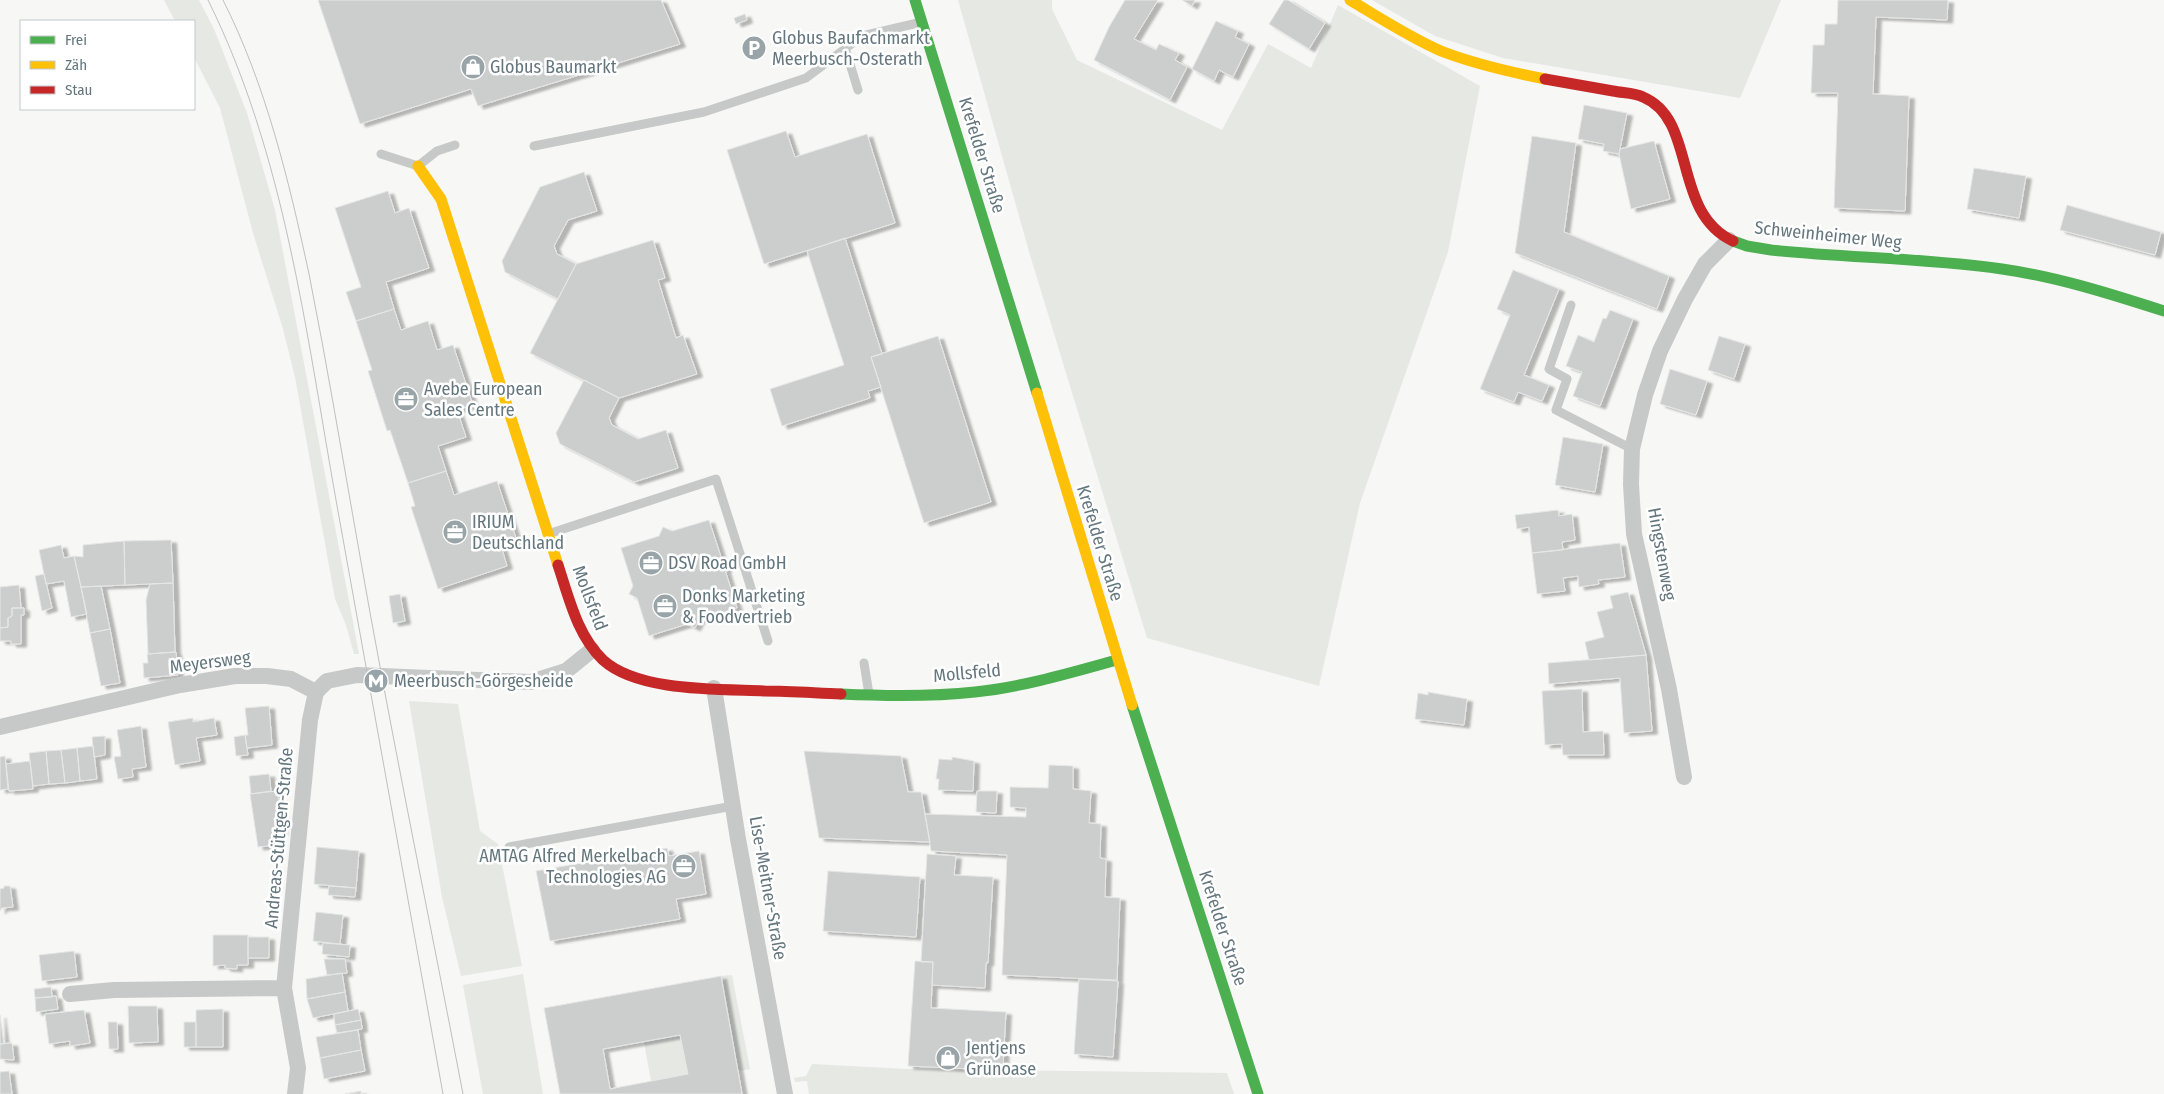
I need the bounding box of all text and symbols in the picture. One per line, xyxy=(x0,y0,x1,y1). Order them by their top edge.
legend xyxy=(20,20,195,110)
place label: Globus Baufachmarkt Meerbusch-Osterath xyxy=(772,27,930,70)
text: Frei xyxy=(65,31,87,49)
parking icon: Globus Baufachmarkt Meerbusch-Osterath xyxy=(741,35,767,61)
shop icon: Globus Baumarkt xyxy=(460,54,486,80)
text: Zäh xyxy=(65,56,87,74)
place label: Globus Baumarkt xyxy=(490,56,617,78)
text: Stau xyxy=(65,81,92,99)
street label: Krefelder Straße xyxy=(954,94,1010,216)
street label: Schweinheimer Weg xyxy=(1753,216,1903,254)
place label: Avebe European Sales Centre xyxy=(424,378,542,421)
office icon: Avebe European Sales Centre xyxy=(393,386,419,412)
street label: Krefelder Straße xyxy=(1072,482,1128,604)
street label: Hingstenweg xyxy=(1643,506,1681,603)
place label: IRIUM Deutschland xyxy=(472,511,564,554)
office icon: IRIUM Deutschland xyxy=(442,519,468,545)
office icon: DSV Road GmbH xyxy=(638,550,664,576)
place label: DSV Road GmbH xyxy=(668,552,787,574)
street label: Mollsfeld xyxy=(568,562,612,634)
place label: Donks Marketing & Foodvertrieb xyxy=(682,585,806,628)
office icon: Donks Marketing & Foodvertrieb xyxy=(652,593,678,619)
street label: Meyersweg xyxy=(168,646,252,678)
street label: Mollsfeld xyxy=(932,659,1002,687)
metro station icon: Meerbusch-Görgesheide xyxy=(363,668,389,694)
place label: Meerbusch-Görgesheide xyxy=(394,670,573,692)
street label: Andreas-Stüttgen-Straße xyxy=(260,747,298,929)
street label: Lise-Meitner-Straße xyxy=(745,814,792,962)
place label: AMTAG Alfred Merkelbach Technologies AG xyxy=(479,845,666,888)
office icon: AMTAG Alfred Merkelbach Technologies AG xyxy=(671,853,697,879)
street label: Krefelder Straße xyxy=(1194,868,1252,989)
place label: Jentjens Grünoase xyxy=(966,1037,1036,1080)
shop icon: Jentjens Grünoase xyxy=(935,1045,961,1071)

